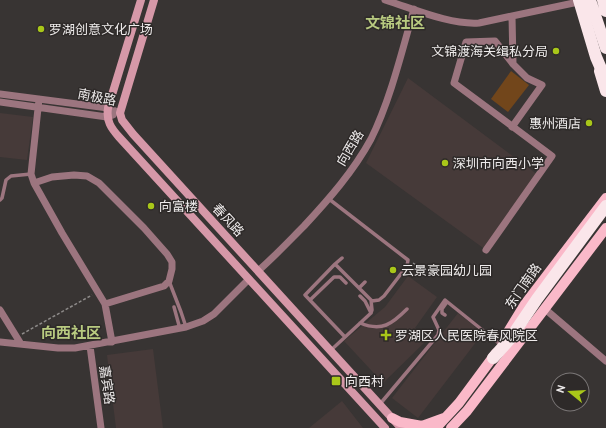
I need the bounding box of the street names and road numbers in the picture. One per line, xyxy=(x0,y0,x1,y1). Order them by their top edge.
street label: 南极路 xyxy=(76,85,118,109)
street label: 向西路 xyxy=(333,127,367,169)
street label: 春风路 xyxy=(208,200,248,240)
street label: 东门南路 xyxy=(501,260,545,312)
street label: 嘉宾路 xyxy=(96,364,118,406)

